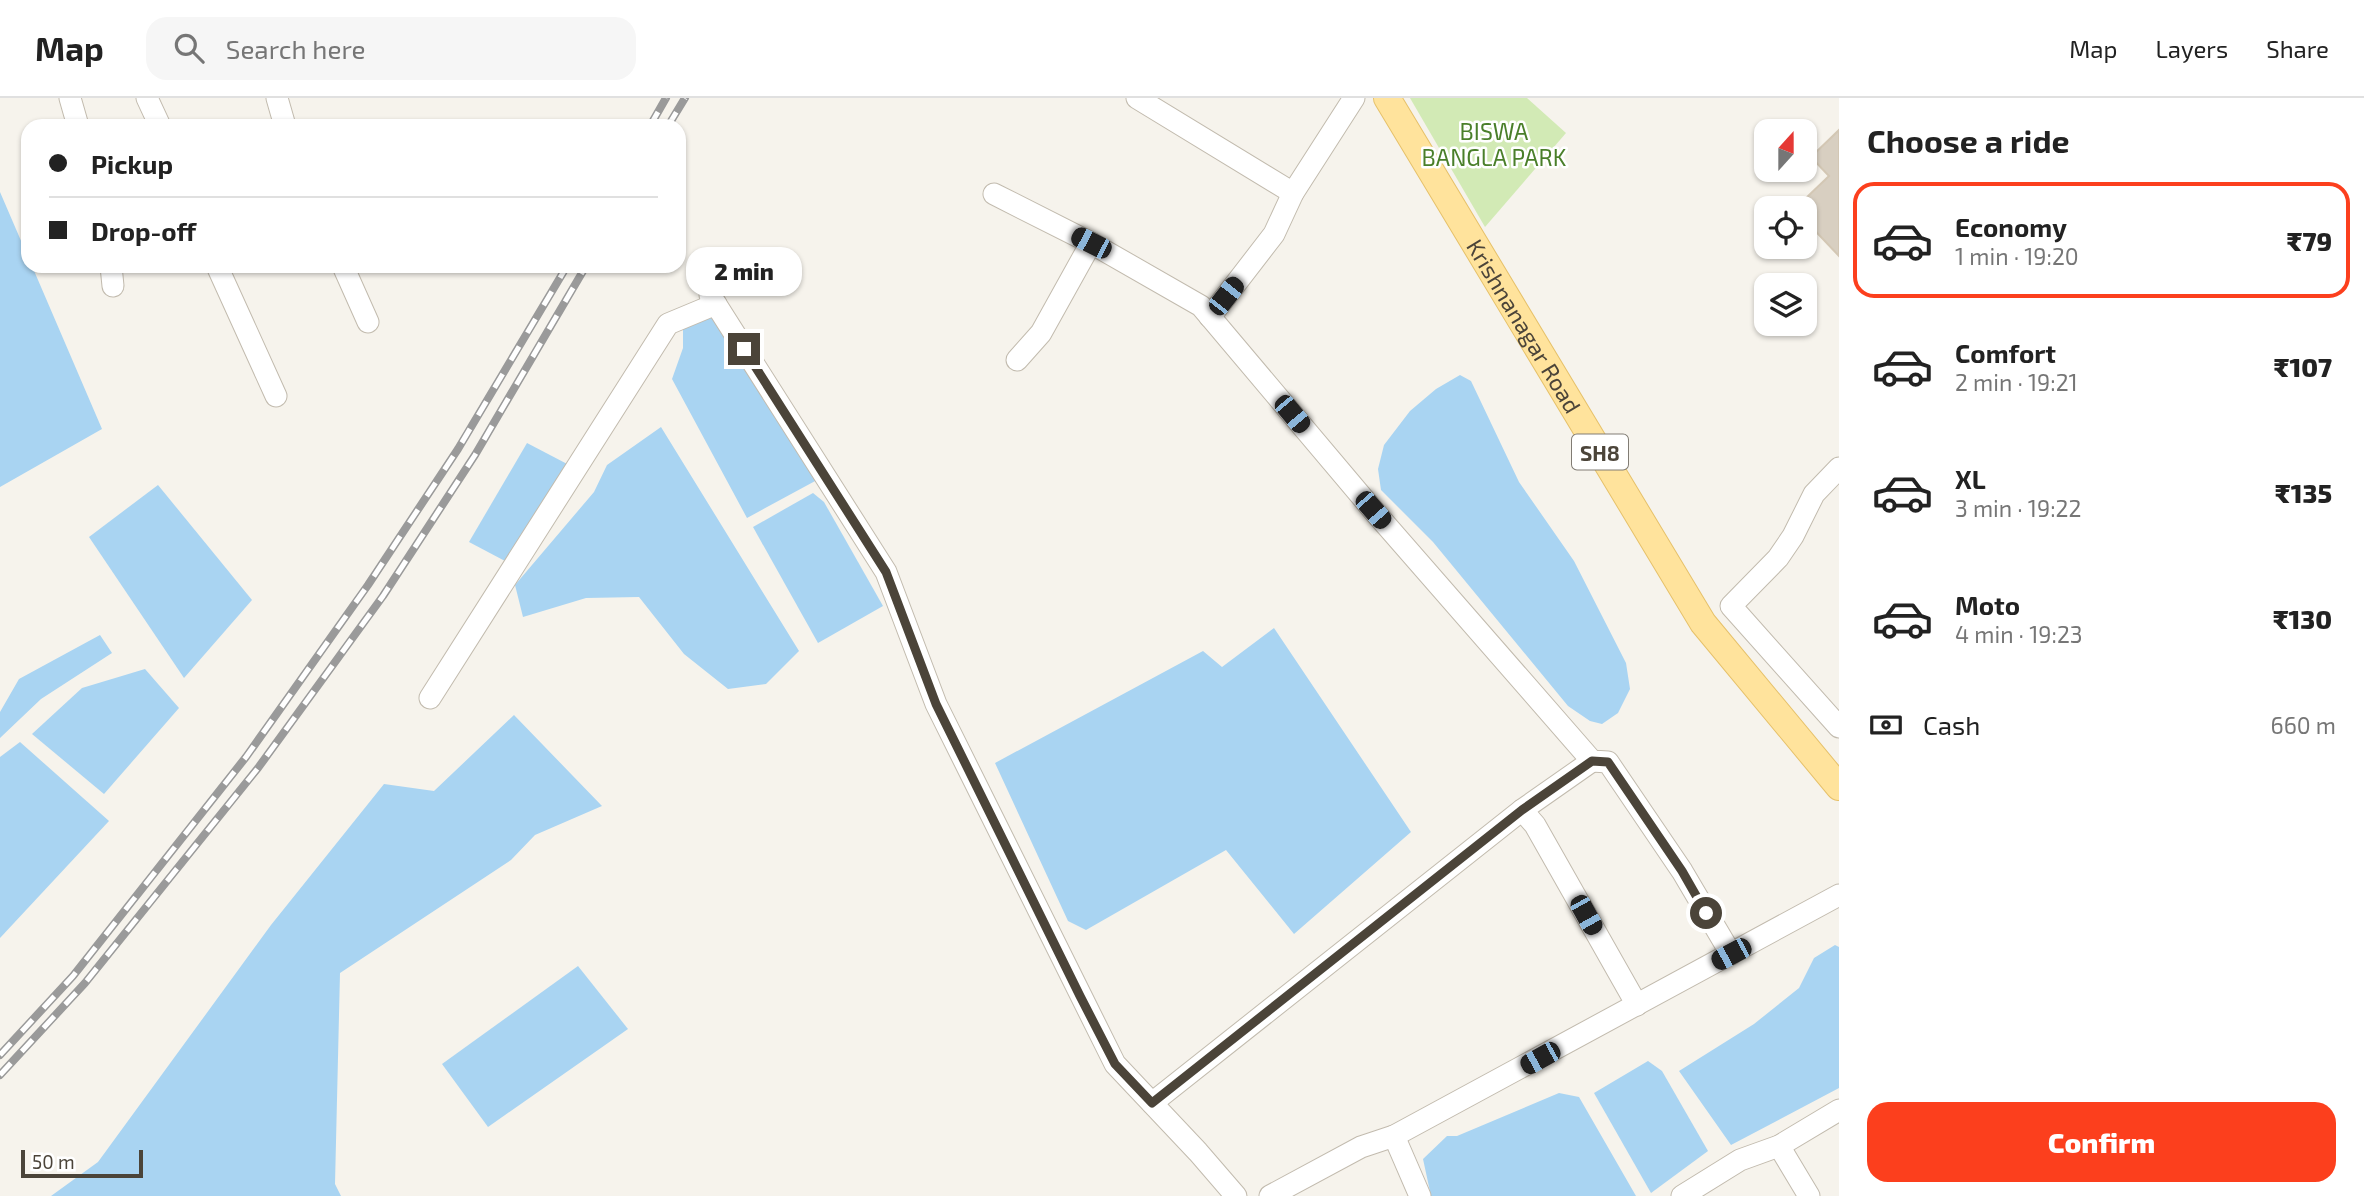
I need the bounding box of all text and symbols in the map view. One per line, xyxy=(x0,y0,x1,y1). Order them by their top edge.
search box xyxy=(146,17,636,80)
text: Map xyxy=(35,28,104,68)
icon: search xyxy=(170,29,208,67)
text: Search here xyxy=(226,33,365,64)
text: Map xyxy=(2069,34,2117,63)
text: Layers xyxy=(2155,34,2228,63)
text: Share xyxy=(2266,34,2329,63)
park label: BISWA BANGLA PARK xyxy=(1422,117,1567,171)
north arrow xyxy=(1754,119,1816,182)
map controls xyxy=(1754,119,1817,336)
text: Choose a ride xyxy=(1867,121,2070,159)
text: Pickup xyxy=(91,148,173,179)
button: locate xyxy=(1754,196,1817,259)
icon: car xyxy=(1871,209,1934,272)
text: Economy xyxy=(1955,211,2067,242)
text: Drop-off xyxy=(91,215,196,246)
car xyxy=(1068,224,1115,262)
text: ₹79 xyxy=(2287,225,2332,256)
street label: Krishnanagar Road xyxy=(1461,234,1587,418)
text: 1 min · 19:20 xyxy=(1955,242,2079,270)
callout: 2 min xyxy=(686,247,802,296)
text: 2 min xyxy=(714,257,774,285)
car xyxy=(1205,273,1248,319)
button: layers xyxy=(1754,273,1817,336)
route end xyxy=(728,333,760,365)
icon: car xyxy=(1871,335,1934,398)
text: Comfort xyxy=(1955,337,2056,368)
text: ₹107 xyxy=(2274,351,2332,382)
text: 2 min · 19:21 xyxy=(1955,368,2078,396)
car xyxy=(1271,391,1314,437)
road number: SH8 xyxy=(1572,434,1628,470)
icon: car xyxy=(1871,461,1934,524)
text: XL xyxy=(1955,463,1986,494)
text: ₹135 xyxy=(2275,477,2332,508)
car xyxy=(1352,487,1395,533)
text: 3 min · 19:22 xyxy=(1955,494,2081,522)
icon: car xyxy=(1871,587,1934,650)
text: Moto xyxy=(1955,589,2020,620)
text: ₹130 xyxy=(2273,603,2332,634)
text: 4 min · 19:23 xyxy=(1955,620,2083,648)
icon: cash xyxy=(1867,706,1905,744)
text: Cash xyxy=(1923,709,1980,740)
text: 660 m xyxy=(2271,711,2336,739)
car xyxy=(1567,892,1606,938)
route start xyxy=(1690,897,1722,929)
car xyxy=(1708,935,1755,973)
car xyxy=(1517,1039,1564,1077)
button: Confirm xyxy=(1867,1102,2336,1182)
scale bar xyxy=(21,1147,144,1179)
text: 50 m xyxy=(32,1150,75,1173)

